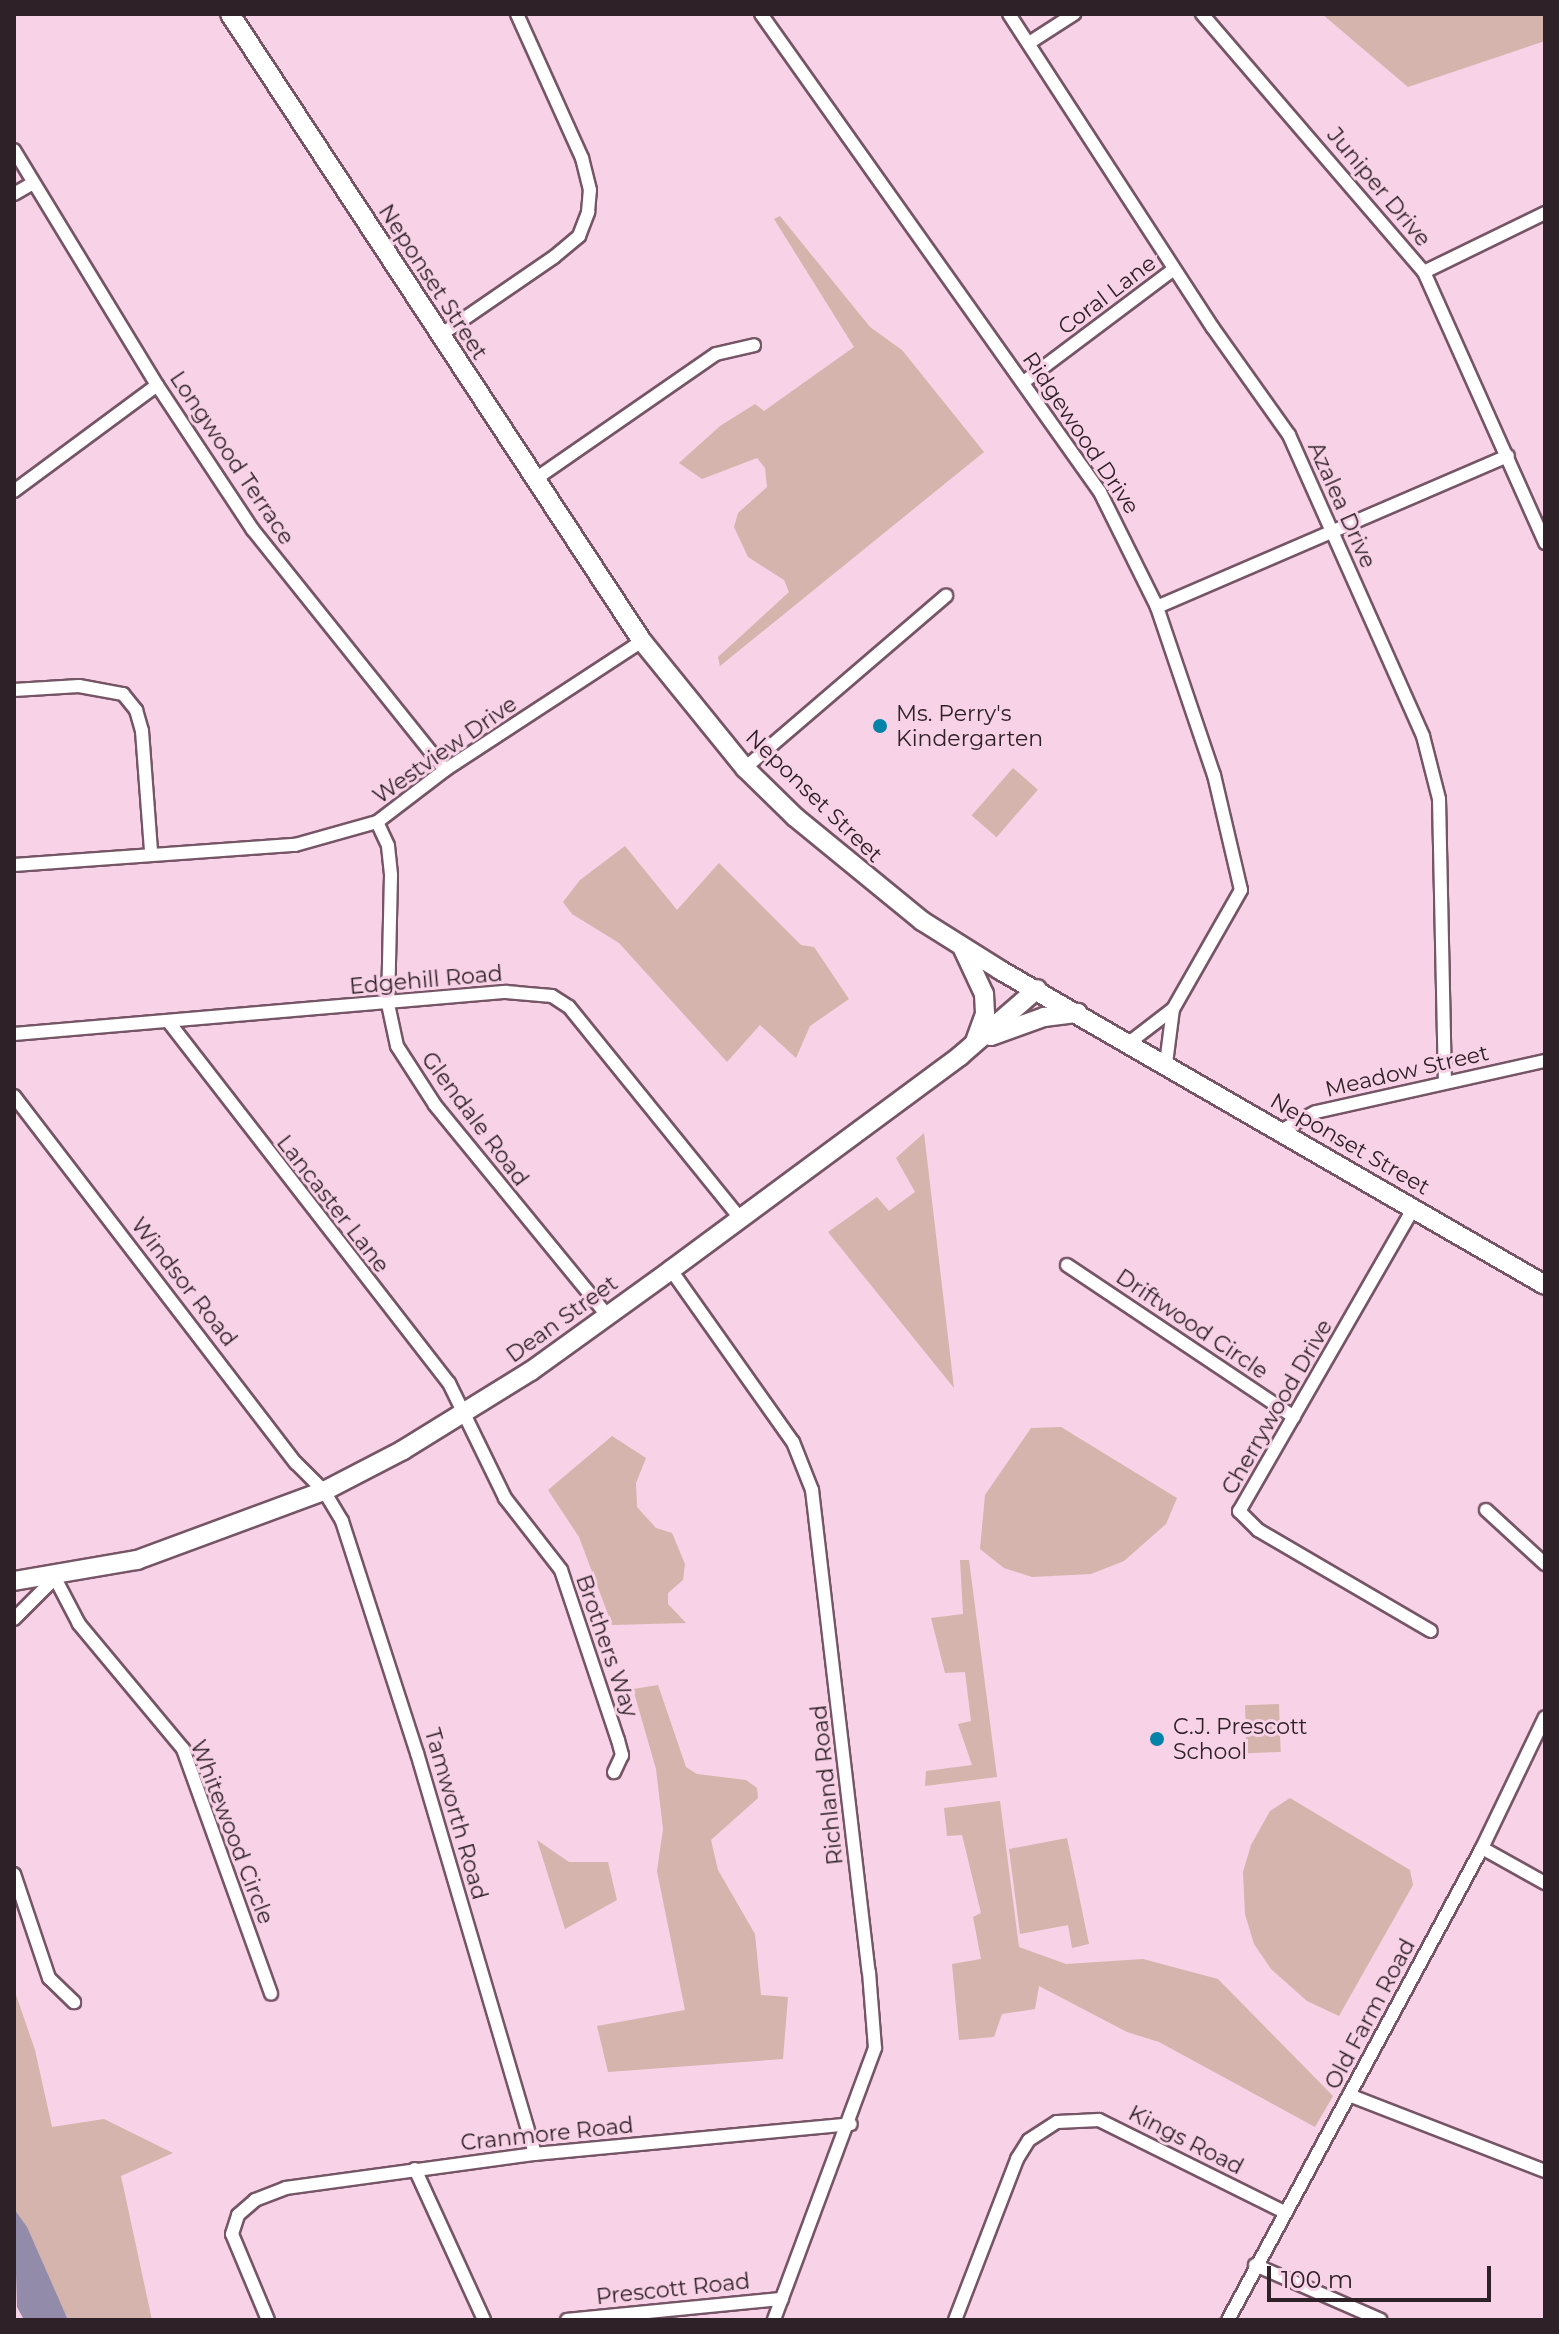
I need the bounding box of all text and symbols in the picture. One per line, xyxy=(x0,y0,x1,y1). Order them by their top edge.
street label: Juniper Drive xyxy=(1322,122,1436,252)
street label: Neponset Street xyxy=(373,199,493,365)
street label: Coral Lane xyxy=(1053,250,1161,340)
street label: Ridgewood Drive xyxy=(1017,347,1145,519)
street label: Longwood Terrace xyxy=(164,366,300,550)
street label: Azalea Drive xyxy=(1302,438,1382,572)
street label: Westview Drive xyxy=(368,691,522,809)
place label: Ms. Perry's Kindergarten xyxy=(896,700,1043,752)
marker: Ms. Perry's Kindergarten xyxy=(871,717,889,735)
street label: Neponset Street xyxy=(740,724,888,868)
street label: Edgehill Road xyxy=(348,960,504,1000)
street label: Meadow Street xyxy=(1323,1039,1491,1103)
street label: Glendale Road xyxy=(416,1047,534,1191)
street label: Neponset Street xyxy=(1265,1088,1435,1200)
street label: Lancaster Lane xyxy=(271,1130,395,1278)
street label: Windsor Road xyxy=(125,1212,243,1352)
street label: Driftwood Circle xyxy=(1111,1263,1273,1385)
street label: Dean Street xyxy=(501,1270,623,1368)
street label: Cherrywood Drive xyxy=(1216,1315,1338,1499)
street label: Brothers Way xyxy=(570,1571,644,1721)
street label: Richland Road xyxy=(805,1704,849,1866)
place label: C.J. Prescott School xyxy=(1173,1713,1307,1764)
street label: Tamworth Road xyxy=(419,1725,493,1903)
marker: C.J. Prescott School xyxy=(1148,1730,1166,1748)
street label: Whitewood Circle xyxy=(185,1736,279,1928)
street label: Old Farm Road xyxy=(1319,1934,1421,2094)
street label: Kings Road xyxy=(1124,2100,1248,2180)
street label: Cranmore Road xyxy=(459,2112,635,2156)
scale bar xyxy=(1271,2250,1495,2300)
text: 100 m xyxy=(1281,2265,1353,2294)
street label: Prescott Road xyxy=(595,2268,751,2310)

